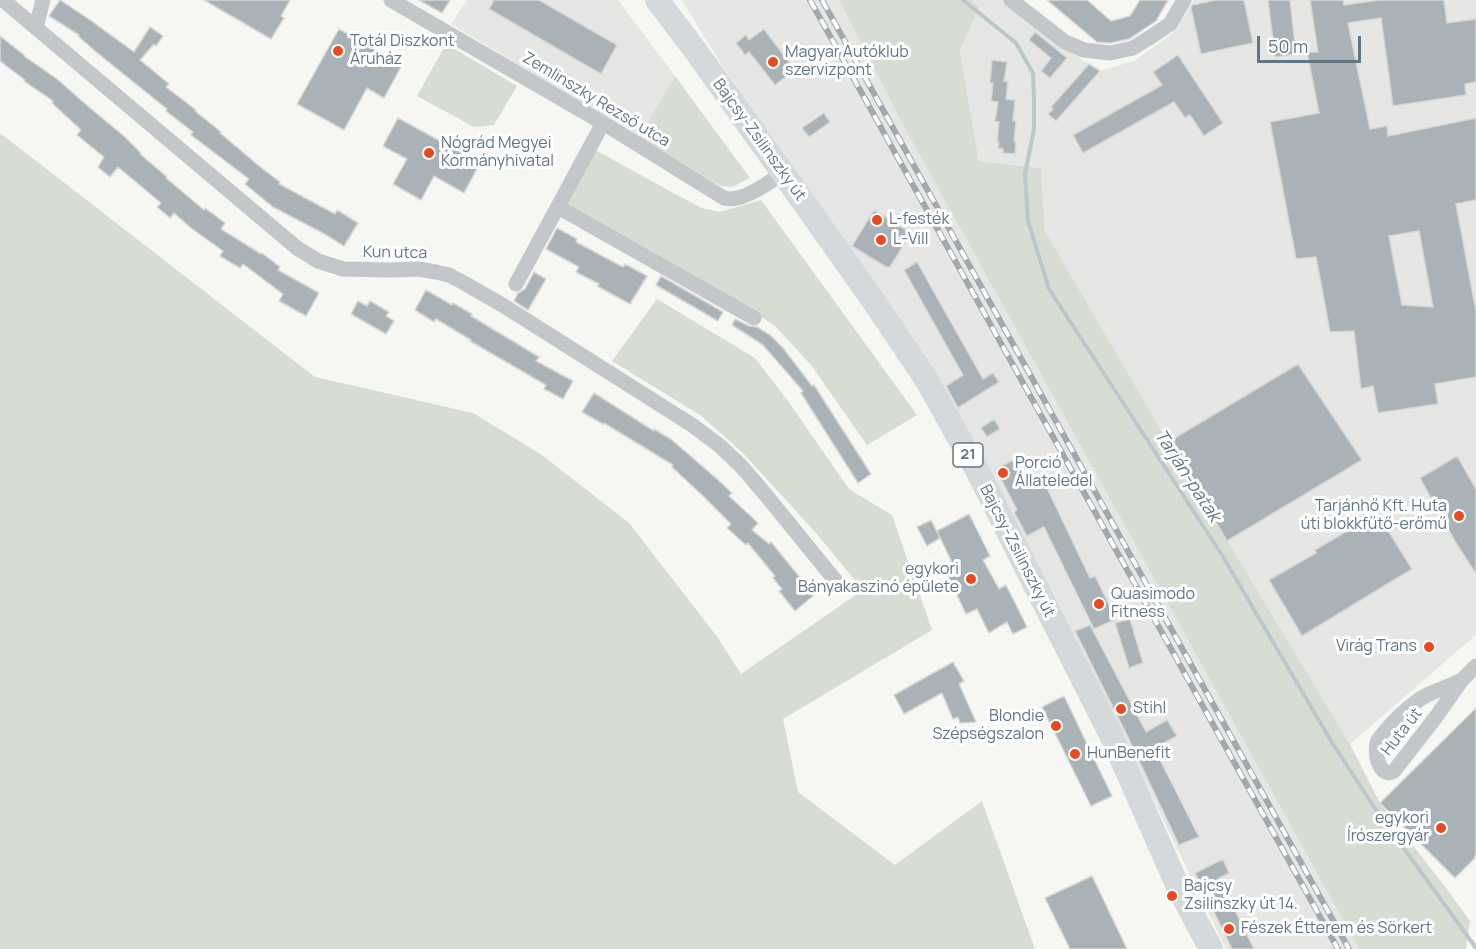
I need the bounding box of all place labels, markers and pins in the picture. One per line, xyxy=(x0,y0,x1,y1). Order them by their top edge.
place label: Totál Diszkont Áruház xyxy=(350,32,454,70)
place label: Magyar Autóklub szervizpont xyxy=(785,43,909,81)
marker: Totál Diszkont Áruház xyxy=(331,44,345,58)
marker: Magyar Autóklub szervizpont xyxy=(766,55,780,69)
place label: Nógrád Megyei Kormányhivatal xyxy=(441,134,554,172)
marker: Nógrád Megyei Kormányhivatal xyxy=(422,146,436,160)
place label: L-festék xyxy=(889,210,949,230)
marker: L-festék xyxy=(870,213,884,227)
place label: L-Vill xyxy=(893,230,928,250)
marker: L-Vill xyxy=(874,233,888,247)
place label: Porció Állateledel xyxy=(1015,454,1093,492)
marker: Porció Állateledel xyxy=(996,466,1010,480)
place label: Tarjánhő Kft. Huta úti blokkfűtő-erőmű xyxy=(1301,497,1447,535)
marker: Tarjánhő Kft. Huta úti blokkfűtő-erőmű xyxy=(1452,509,1466,523)
place label: egykori Bányakaszinó épülete xyxy=(798,560,959,598)
marker: egykori Bányakaszinó épülete xyxy=(964,572,978,586)
place label: Quasimodo Fitness xyxy=(1111,585,1195,623)
marker: Quasimodo Fitness xyxy=(1092,597,1106,611)
place label: Virág Trans xyxy=(1336,637,1417,657)
marker: Virág Trans xyxy=(1422,640,1436,654)
place label: Stihl xyxy=(1133,699,1166,719)
marker: Stihl xyxy=(1114,702,1128,716)
place label: Blondie Szépségszalon xyxy=(932,707,1044,745)
marker: Blondie Szépségszalon xyxy=(1049,719,1063,733)
place label: HunBenefit xyxy=(1087,744,1171,764)
marker: HunBenefit xyxy=(1068,747,1082,761)
place label: egykori Írószergyár xyxy=(1347,809,1429,847)
marker: egykori Írószergyár xyxy=(1434,821,1448,835)
place label: Bajcsy Zsilinszky út 14. xyxy=(1184,877,1298,915)
marker: Bajcsy Zsilinszky út 14. xyxy=(1165,889,1179,903)
place label: Fészek Étterem és Sörkert xyxy=(1241,919,1432,939)
marker: Fészek Étterem és Sörkert xyxy=(1222,922,1236,936)

